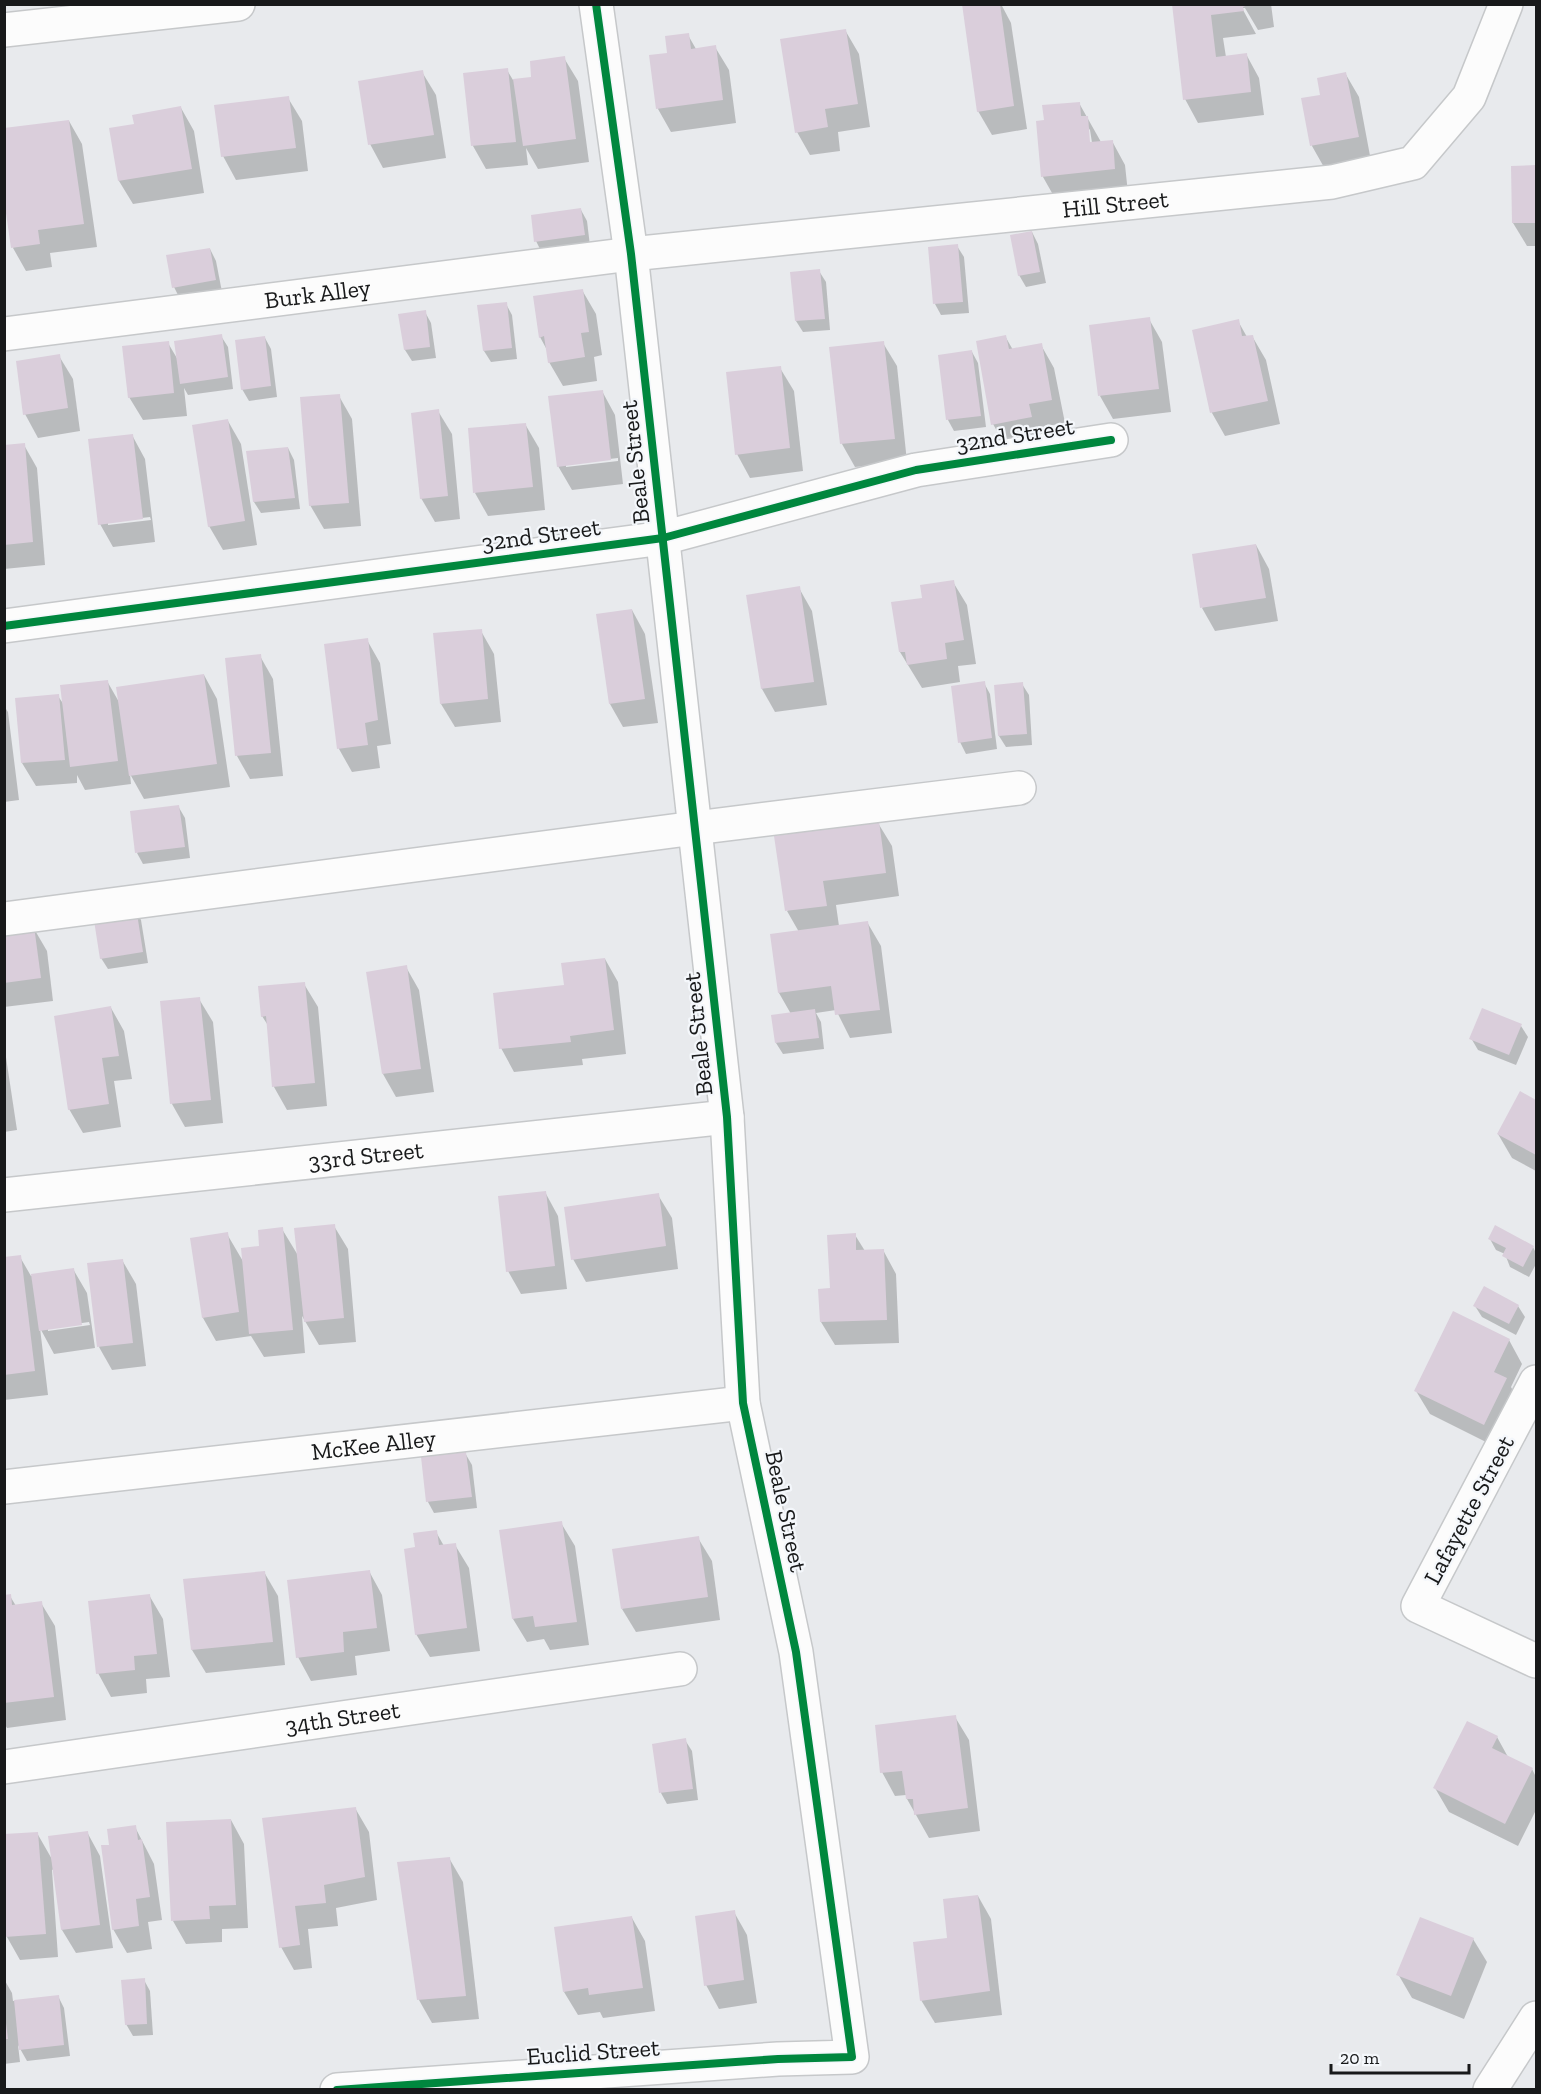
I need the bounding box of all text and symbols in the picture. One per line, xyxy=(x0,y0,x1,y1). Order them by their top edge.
street label: Hill Street xyxy=(1061,184,1170,224)
street label: Burk Alley xyxy=(263,272,373,315)
street label: Beale Street xyxy=(614,399,655,525)
street label: 32nd Street xyxy=(954,411,1076,458)
street label: 32nd Street xyxy=(480,512,602,557)
street label: Beale Street xyxy=(677,971,718,1097)
street label: 33rd Street xyxy=(307,1135,425,1176)
street label: McKee Alley xyxy=(310,1423,438,1466)
street label: Lafayette Street xyxy=(1417,1430,1520,1589)
street label: Beale Street xyxy=(759,1447,814,1575)
street label: 34th Street xyxy=(283,1695,402,1740)
street label: Euclid Street xyxy=(525,2032,661,2071)
scale bar xyxy=(1331,2037,1469,2075)
text: 20 m xyxy=(1340,2047,1380,2069)

